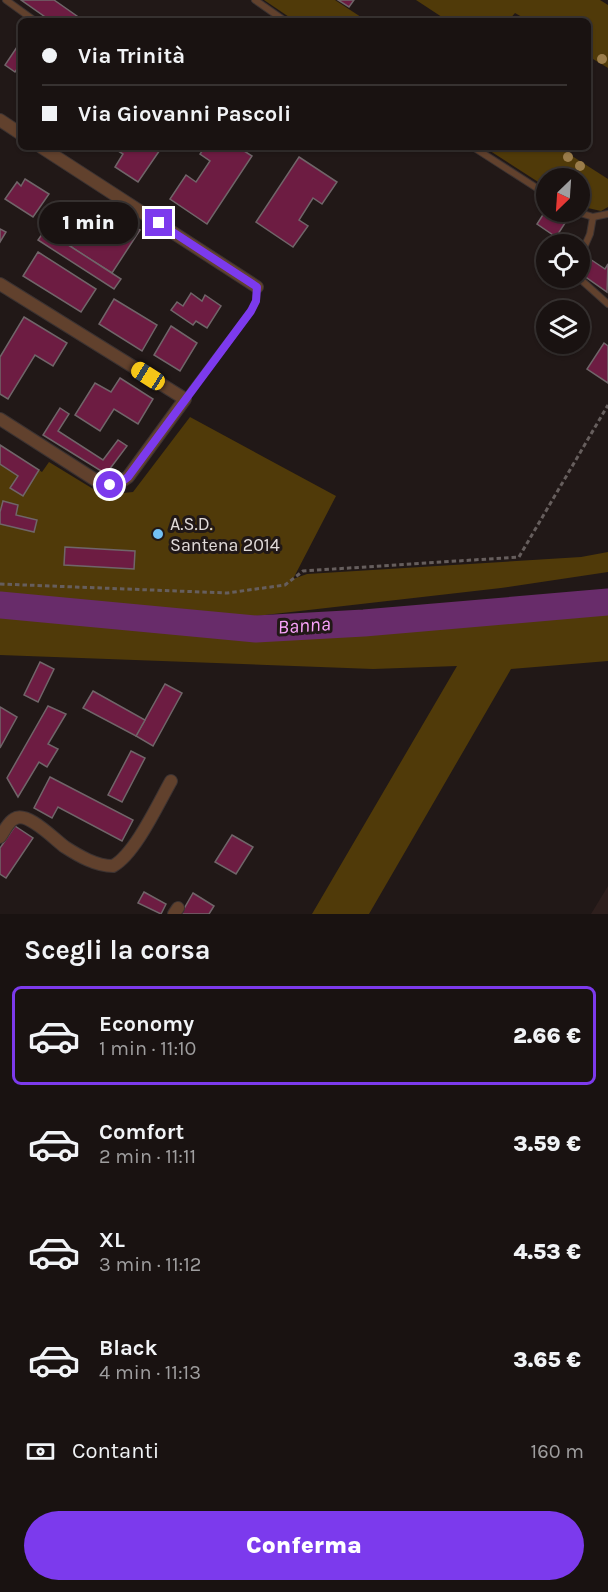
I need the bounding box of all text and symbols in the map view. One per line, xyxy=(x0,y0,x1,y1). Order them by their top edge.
text: Via Trinità xyxy=(78,43,185,69)
text: Via Giovanni Pascoli xyxy=(78,101,291,127)
north arrow xyxy=(536,168,590,222)
map controls xyxy=(536,168,590,354)
callout: 1 min xyxy=(39,202,138,244)
route end xyxy=(145,209,172,236)
text: 1 min xyxy=(62,211,115,234)
button: locate xyxy=(536,234,590,288)
button: layers xyxy=(536,300,590,354)
car xyxy=(128,359,168,393)
route start xyxy=(96,471,123,498)
place label: A.S.D. Santena 2014 xyxy=(170,513,280,556)
marker: A.S.D. Santena 2014 xyxy=(151,527,165,541)
water label: Banna xyxy=(277,612,331,639)
text: Scegli la corsa xyxy=(24,934,211,966)
icon: car xyxy=(27,1009,81,1063)
text: Economy xyxy=(99,1011,194,1037)
text: 2.66 € xyxy=(513,1023,581,1049)
text: 1 min · 11:10 xyxy=(99,1037,196,1060)
icon: car xyxy=(27,1117,81,1171)
text: Comfort xyxy=(99,1119,184,1145)
text: 3.59 € xyxy=(513,1131,581,1157)
text: 2 min · 11:11 xyxy=(99,1145,196,1168)
icon: car xyxy=(27,1225,81,1279)
text: XL xyxy=(99,1227,125,1253)
text: 4.53 € xyxy=(514,1239,581,1265)
text: 3 min · 11:12 xyxy=(99,1253,201,1276)
icon: car xyxy=(27,1333,81,1387)
text: Black xyxy=(99,1335,158,1361)
text: 3.65 € xyxy=(513,1347,581,1373)
text: 4 min · 11:13 xyxy=(99,1361,201,1384)
icon: cash xyxy=(24,1435,57,1468)
text: Contanti xyxy=(72,1438,159,1464)
text: 160 m xyxy=(531,1440,584,1463)
button: Conferma xyxy=(24,1511,584,1580)

